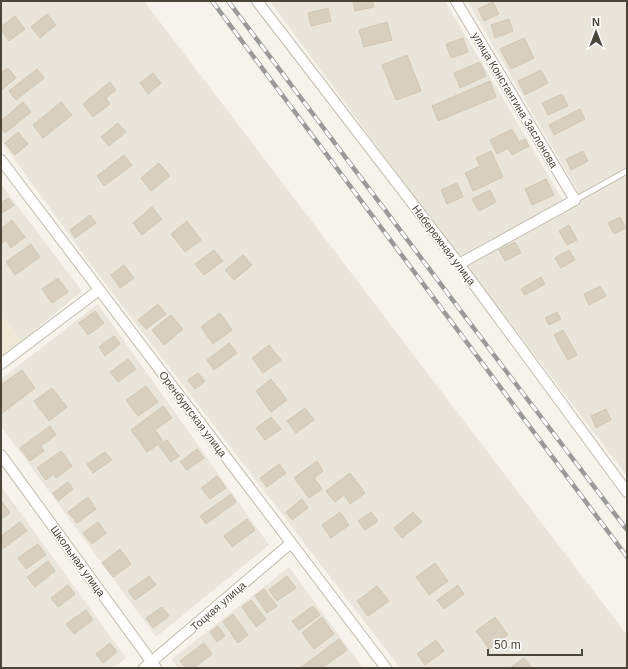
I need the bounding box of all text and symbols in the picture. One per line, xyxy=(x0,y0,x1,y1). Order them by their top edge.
north arrow xyxy=(576,12,616,52)
text: N xyxy=(592,16,600,28)
street label: улица Константина Заслонова xyxy=(470,30,561,171)
street label: Набережная улица xyxy=(410,203,479,288)
street label: Оренбургская улица xyxy=(157,369,230,460)
street label: Школьная улица xyxy=(48,523,108,599)
street label: Тоцкая улица xyxy=(188,578,249,633)
scale bar xyxy=(488,631,582,657)
text: 50 m xyxy=(494,638,521,652)

